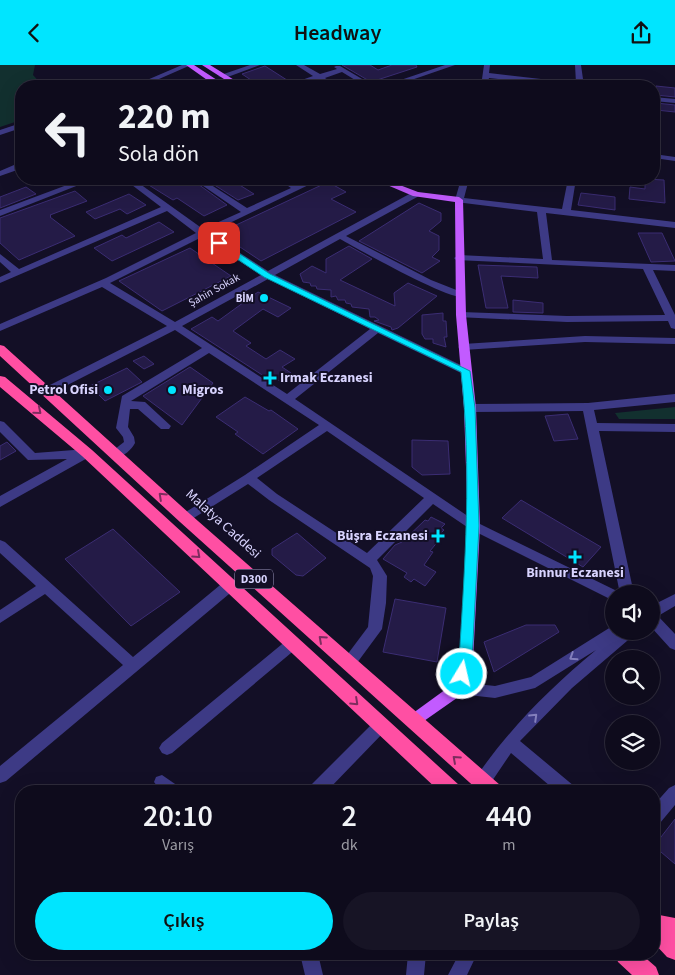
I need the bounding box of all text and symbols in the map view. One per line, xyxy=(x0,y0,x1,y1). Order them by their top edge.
text: Headway xyxy=(294,17,381,49)
icon: back xyxy=(20,19,48,47)
icon: share xyxy=(627,19,655,47)
text: 220 m xyxy=(118,92,210,142)
icon: left xyxy=(35,100,100,165)
text: Sola dön xyxy=(118,138,199,170)
pin xyxy=(198,222,240,264)
icon: arrive xyxy=(205,229,233,257)
street label: Şahin Sokak xyxy=(186,269,243,310)
place label: BİM xyxy=(236,291,254,306)
marker: BİM xyxy=(258,292,270,304)
place label: Irmak Eczanesi xyxy=(280,368,373,388)
marker: Irmak Eczanesi xyxy=(264,372,276,384)
place label: Petrol Ofisi xyxy=(29,380,98,400)
place label: Migros xyxy=(182,380,223,400)
marker: Petrol Ofisi xyxy=(102,384,114,396)
marker: Migros xyxy=(166,384,178,396)
one-way arrow xyxy=(32,406,41,415)
street label: Malatya Caddesi xyxy=(181,485,265,563)
one-way arrow xyxy=(158,493,167,502)
place label: Büşra Eczanesi xyxy=(337,526,428,546)
marker: Büşra Eczanesi xyxy=(432,530,444,542)
one-way arrow xyxy=(192,549,201,558)
marker: Binnur Eczanesi xyxy=(569,551,581,563)
place label: Binnur Eczanesi xyxy=(526,563,624,583)
road number: D300 xyxy=(235,569,273,589)
map controls xyxy=(605,585,660,770)
button: sound xyxy=(605,585,660,640)
one-way arrow xyxy=(318,636,327,645)
position arrow xyxy=(435,647,487,699)
button: search xyxy=(605,650,660,705)
one-way arrow xyxy=(569,651,579,660)
one-way arrow xyxy=(349,696,358,705)
one-way arrow xyxy=(528,714,537,723)
button: layers xyxy=(605,715,660,770)
one-way arrow xyxy=(453,756,462,765)
text: 20:10 xyxy=(143,795,213,838)
text: 2 xyxy=(342,795,357,838)
text: 440 xyxy=(486,795,532,838)
text: Varış xyxy=(162,834,194,856)
text: dk xyxy=(341,834,358,856)
text: m xyxy=(502,834,515,856)
button: Çıkış xyxy=(35,892,333,950)
button: Paylaş xyxy=(343,892,640,950)

